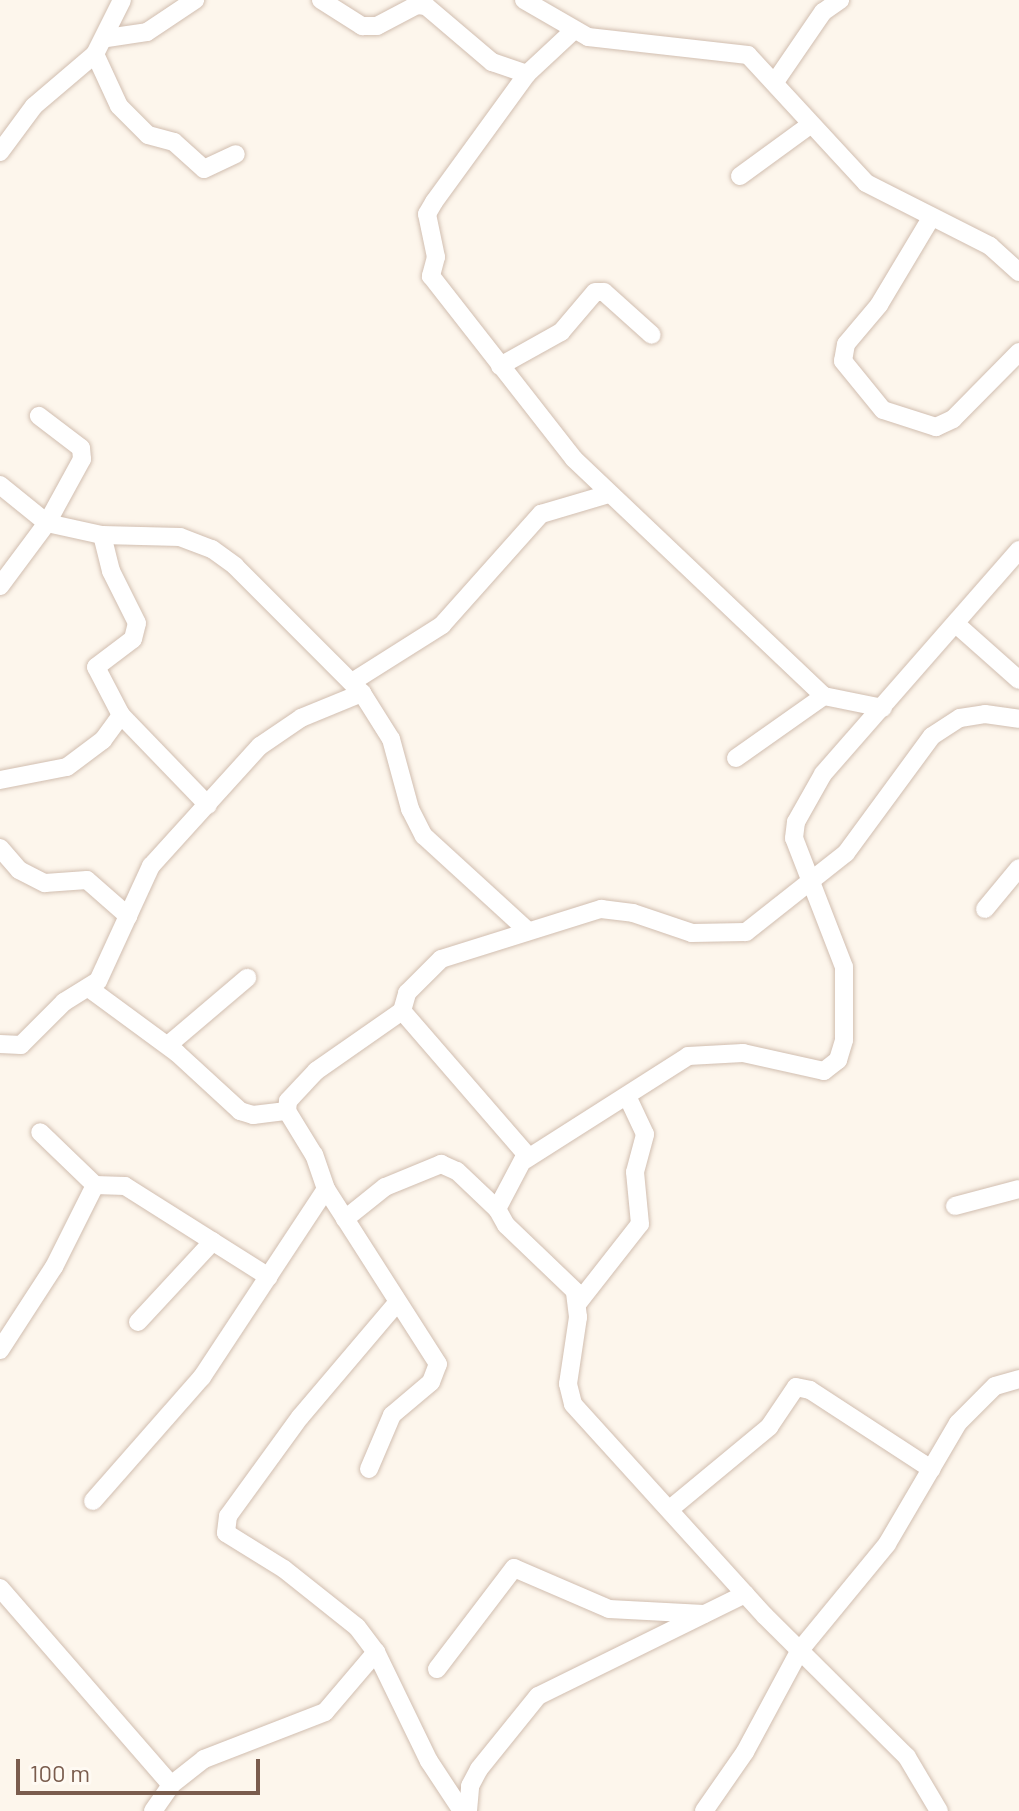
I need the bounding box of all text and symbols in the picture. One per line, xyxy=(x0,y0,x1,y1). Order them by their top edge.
scale bar xyxy=(20,1743,264,1793)
text: 100 m xyxy=(30,1758,90,1787)

